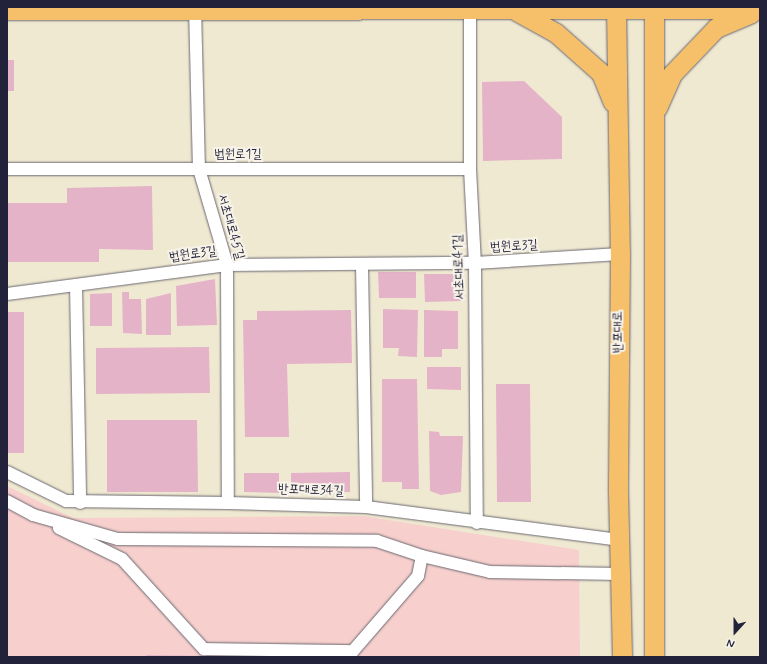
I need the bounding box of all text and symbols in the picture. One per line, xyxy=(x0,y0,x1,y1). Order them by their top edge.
street label: 법원로1길 xyxy=(214,147,262,163)
street label: 서초대로45길 xyxy=(213,192,247,262)
street label: 서초대로41길 xyxy=(451,234,469,300)
street label: 법원로3길 xyxy=(490,238,538,256)
street label: 법원로3길 xyxy=(168,244,218,266)
street label: 반포대로 xyxy=(611,311,627,353)
street label: 반포대로34길 xyxy=(278,482,344,500)
north arrow xyxy=(715,612,755,652)
text: N xyxy=(725,635,737,651)

